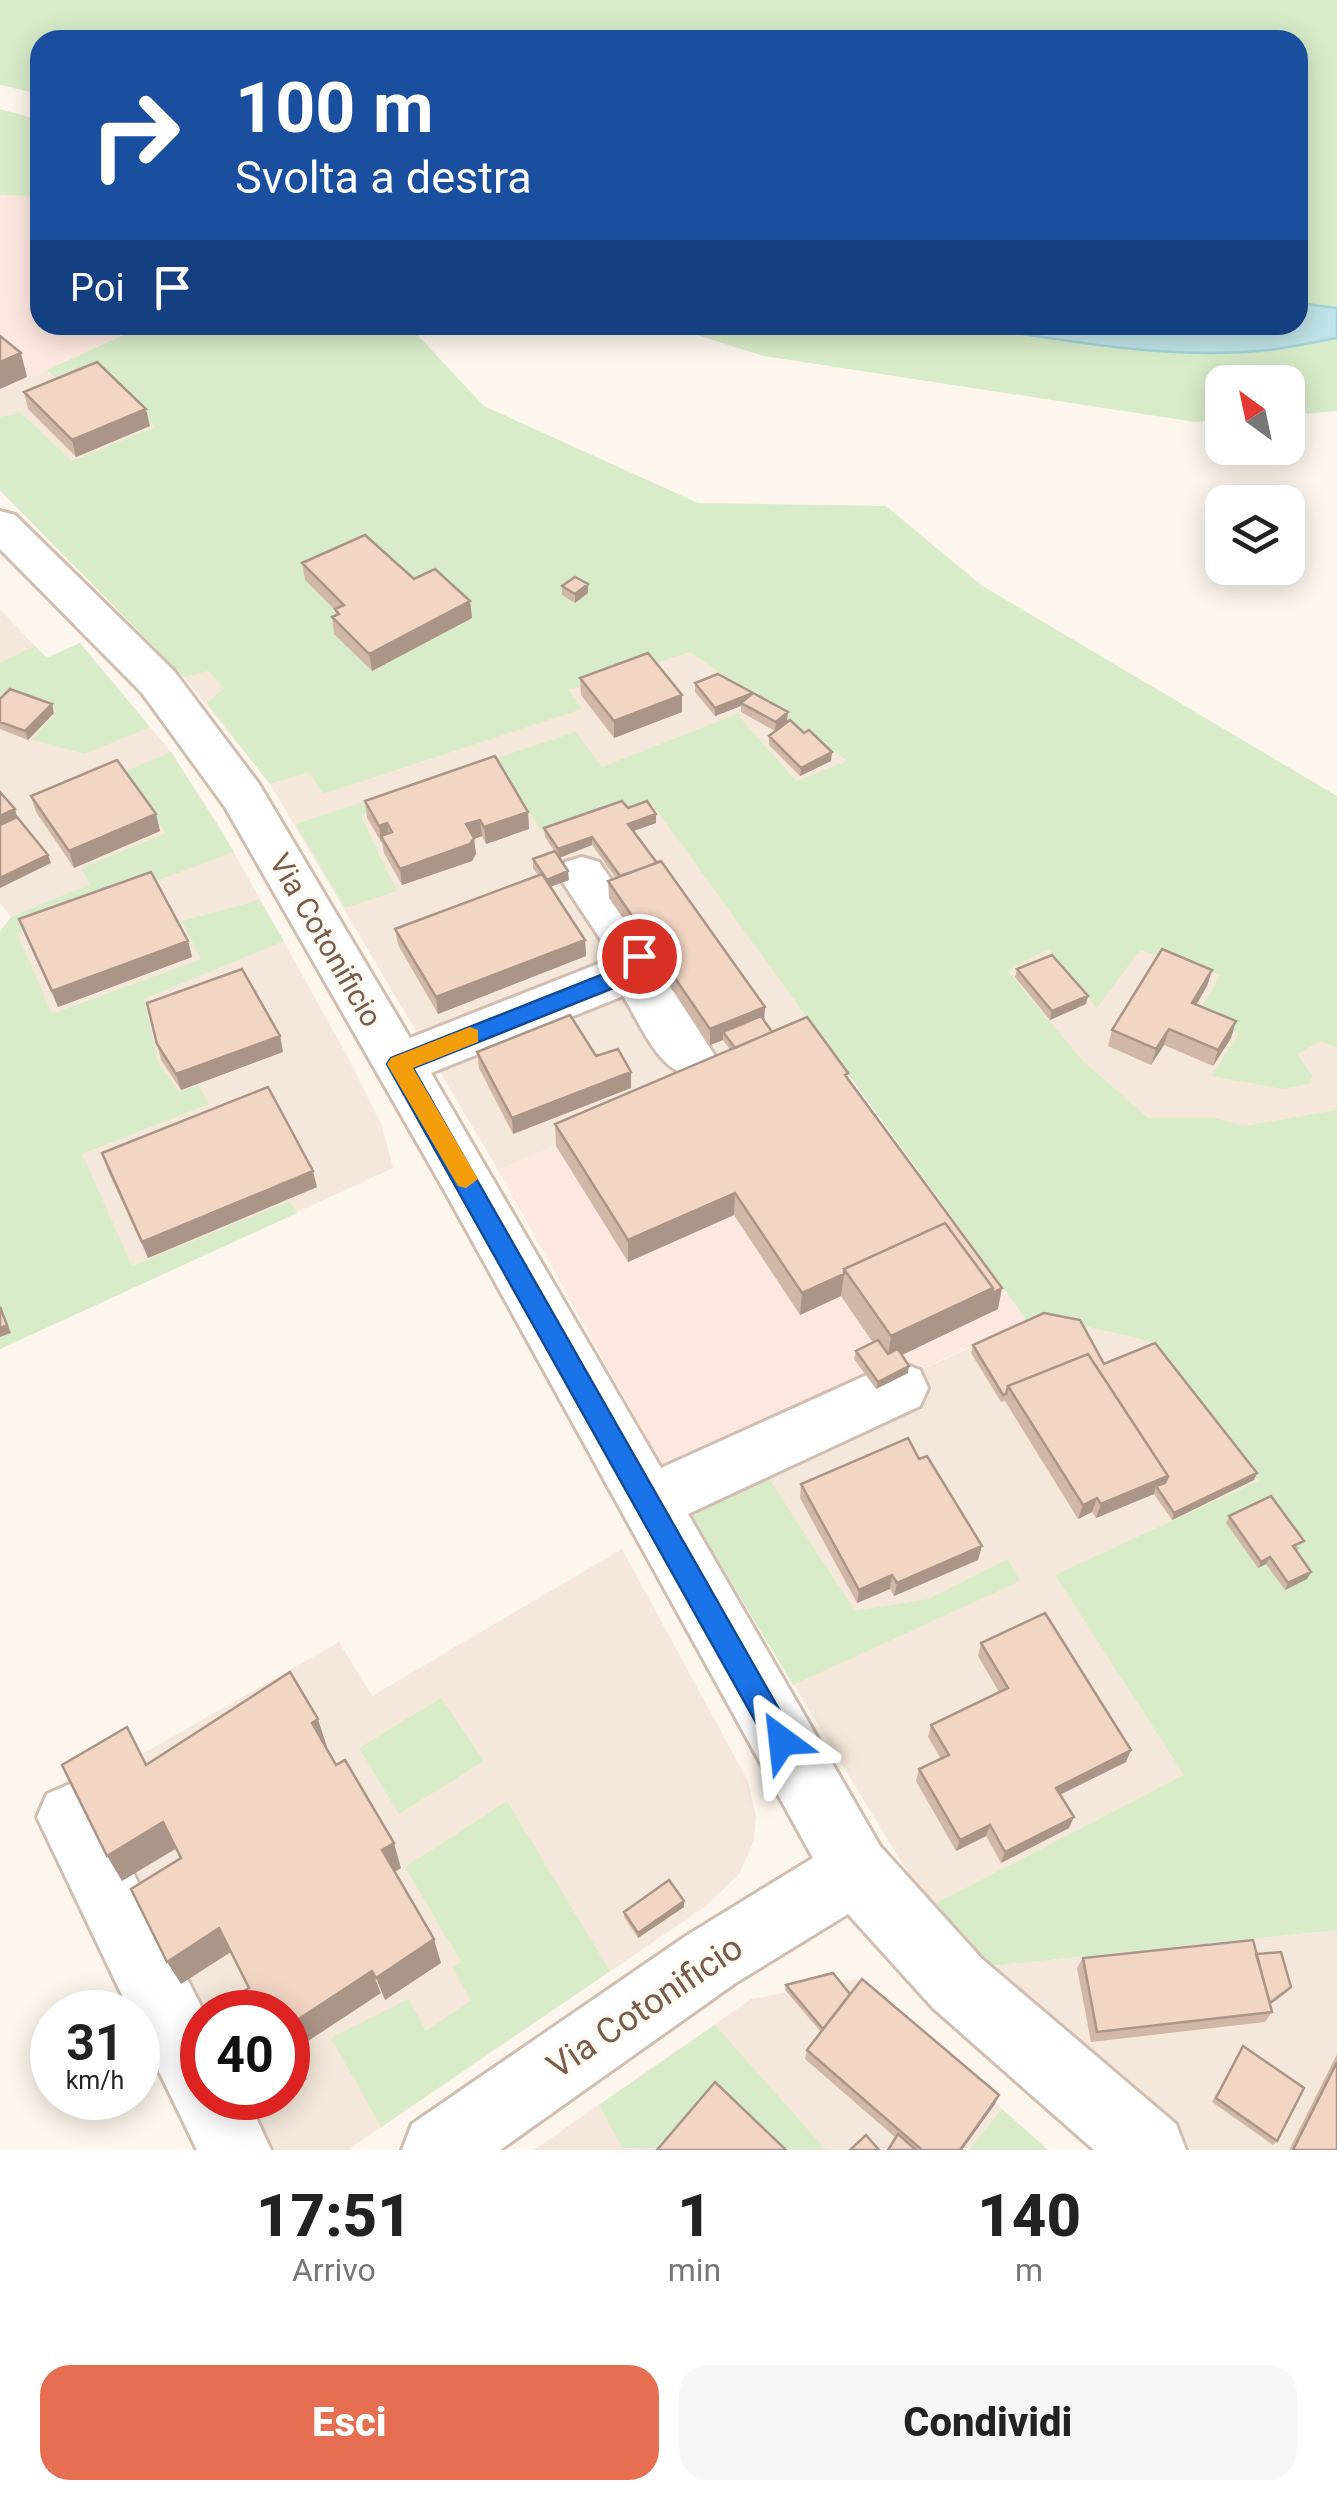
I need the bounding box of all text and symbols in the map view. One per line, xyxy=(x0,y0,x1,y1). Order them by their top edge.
text: 100 m xyxy=(235,67,434,149)
icon: right xyxy=(70,70,200,200)
text: Svolta a destra xyxy=(235,151,532,204)
icon: arrive xyxy=(145,260,200,315)
text: Poi xyxy=(70,266,125,310)
north arrow xyxy=(1205,365,1305,465)
map controls xyxy=(1205,365,1305,585)
button: layers xyxy=(1205,485,1305,585)
street label: Via Cotonificio xyxy=(262,847,390,1033)
pin xyxy=(597,914,682,999)
icon: arrive xyxy=(612,929,667,984)
position arrow xyxy=(730,1689,834,1793)
street label: Via Cotonificio xyxy=(540,1927,750,2087)
speed limit sign: 40 xyxy=(180,1990,310,2120)
text: 31 xyxy=(66,2014,124,2072)
text: km/h xyxy=(66,2066,124,2095)
text: 17:51 xyxy=(256,2180,412,2251)
text: 1 xyxy=(677,2180,712,2251)
text: 140 xyxy=(977,2180,1081,2251)
text: Arrivo xyxy=(292,2251,376,2289)
text: min xyxy=(668,2251,721,2289)
text: m xyxy=(1015,2251,1043,2289)
button: Esci xyxy=(40,2365,659,2480)
button: Condividi xyxy=(679,2365,1297,2480)

